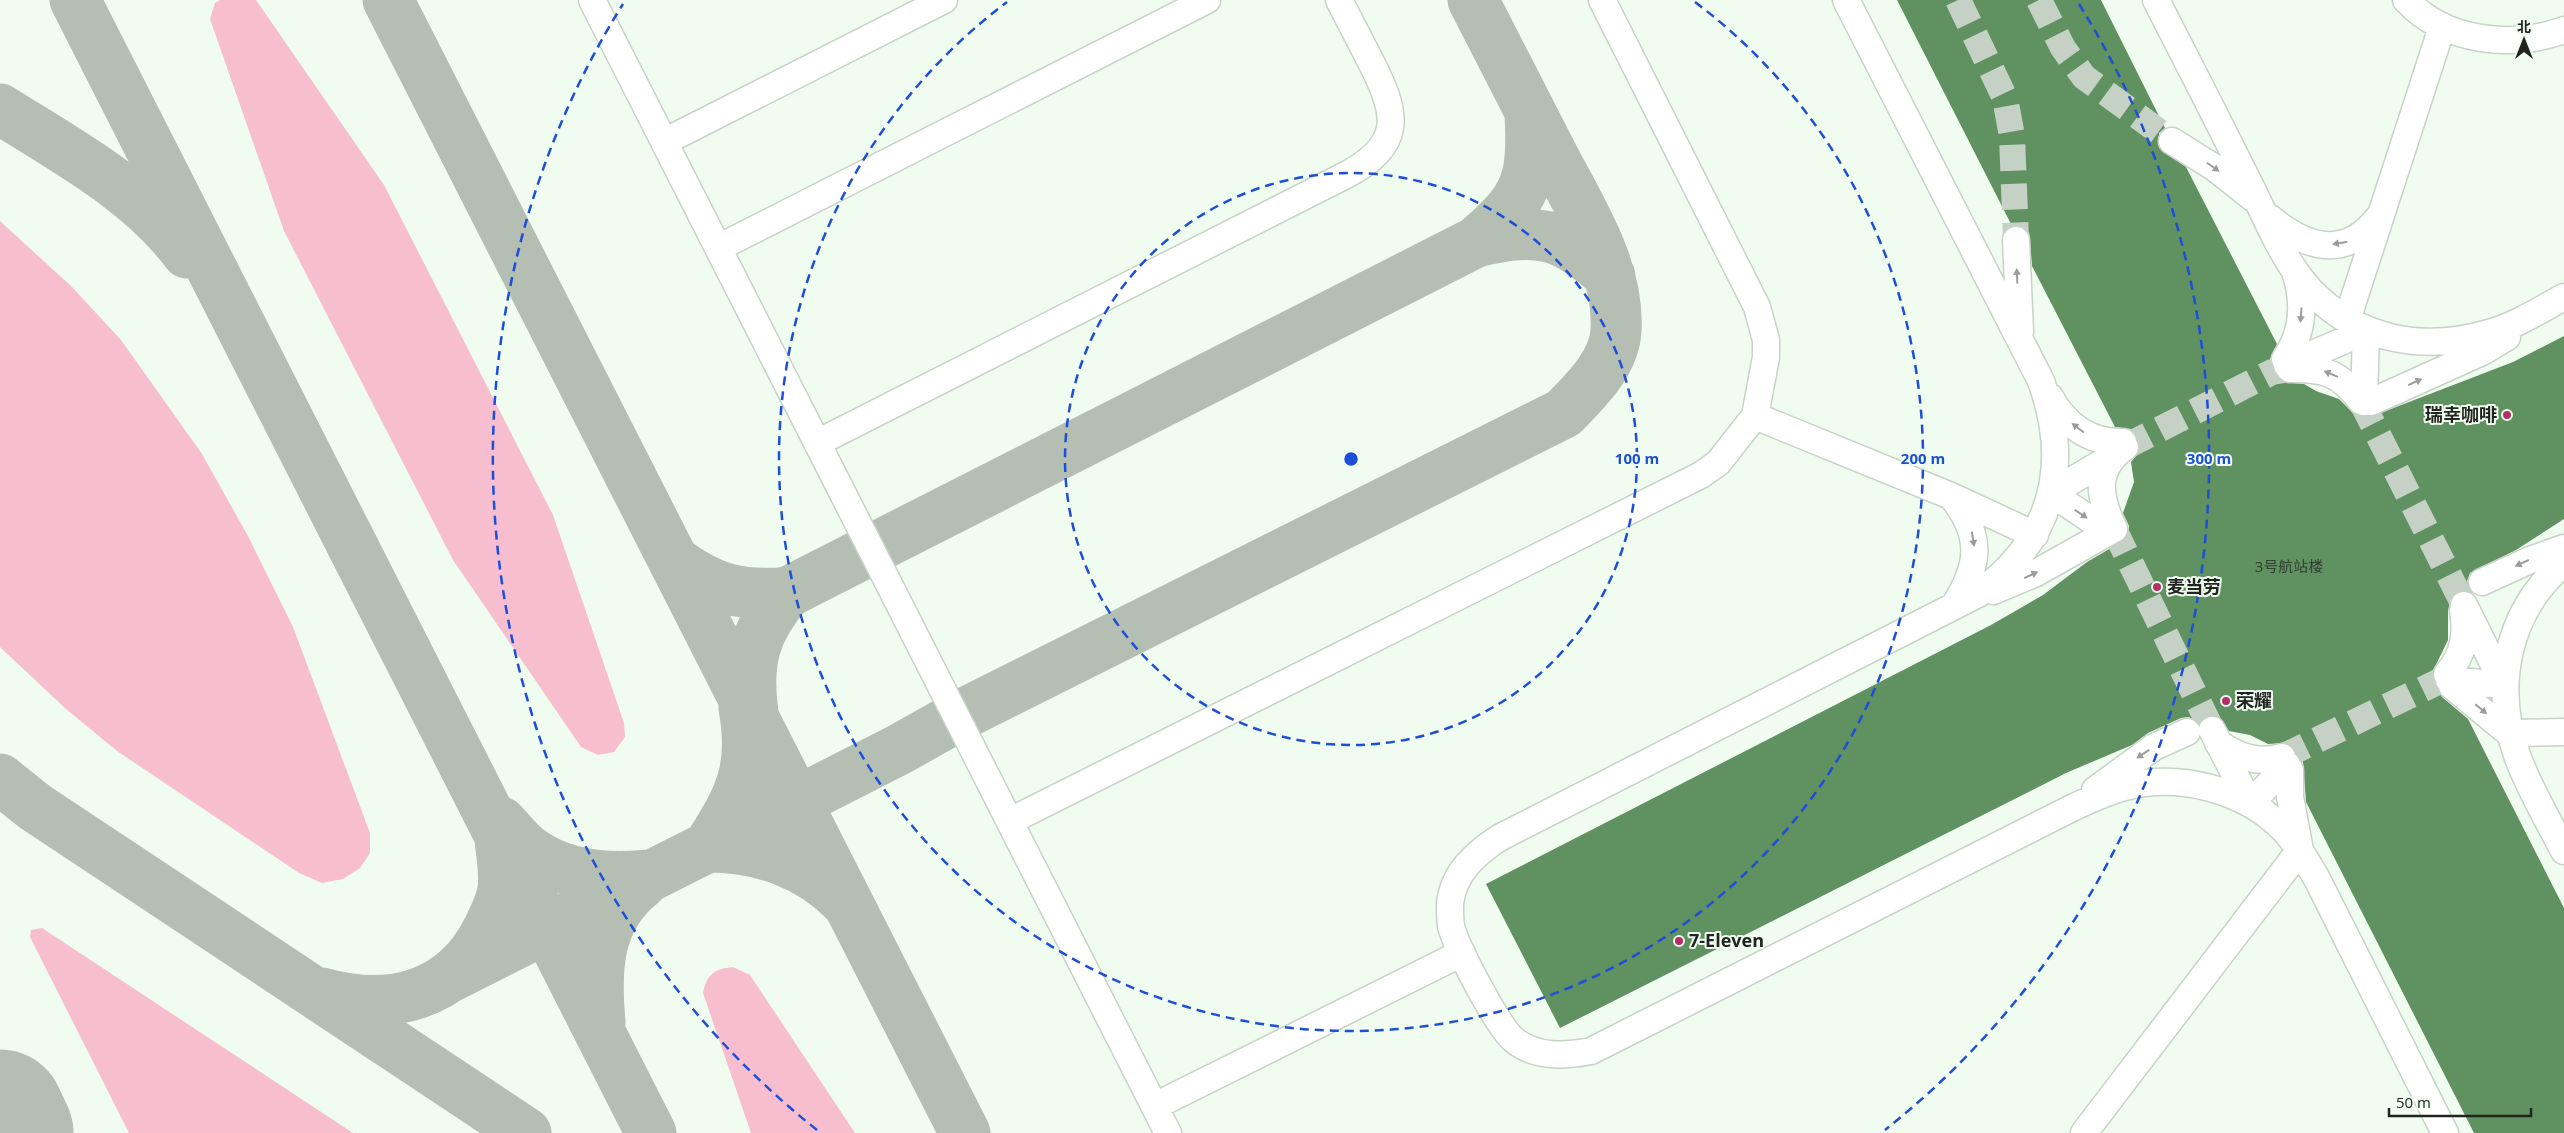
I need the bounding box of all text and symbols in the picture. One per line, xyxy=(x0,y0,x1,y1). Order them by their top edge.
north arrow xyxy=(2499,15,2549,65)
text: 北 xyxy=(2517,17,2531,36)
one-way arrow xyxy=(2206,162,2220,172)
one-way arrow xyxy=(2331,240,2347,248)
one-way arrow xyxy=(2013,268,2021,284)
one-way arrow xyxy=(2297,308,2305,324)
one-way arrow xyxy=(2324,370,2338,378)
one-way arrow xyxy=(2408,377,2422,385)
place label: 瑞幸咖啡 xyxy=(2425,402,2497,426)
marker: 瑞幸咖啡 xyxy=(2501,409,2513,421)
one-way arrow xyxy=(2072,423,2085,434)
text: 100 m xyxy=(1615,448,1659,468)
text: 200 m xyxy=(1901,448,1945,468)
text: 300 m xyxy=(2187,448,2231,468)
centre of rings xyxy=(1342,450,1360,468)
one-way arrow xyxy=(2074,509,2088,518)
one-way arrow xyxy=(1970,531,1978,547)
house number: 3号航站楼 xyxy=(2255,556,2323,576)
one-way arrow xyxy=(2515,559,2529,567)
one-way arrow xyxy=(2024,571,2038,579)
place label: 麦当劳 xyxy=(2167,574,2221,598)
marker: 麦当劳 xyxy=(2151,581,2163,593)
place label: 荣耀 xyxy=(2236,688,2272,712)
marker: 荣耀 xyxy=(2220,695,2232,707)
one-way arrow xyxy=(2474,704,2487,715)
one-way arrow xyxy=(2137,749,2150,759)
place label: 7-Eleven xyxy=(1689,928,1764,952)
marker: 7-Eleven xyxy=(1673,935,1685,947)
scale bar xyxy=(2389,1086,2532,1118)
text: 50 m xyxy=(2396,1092,2431,1112)

